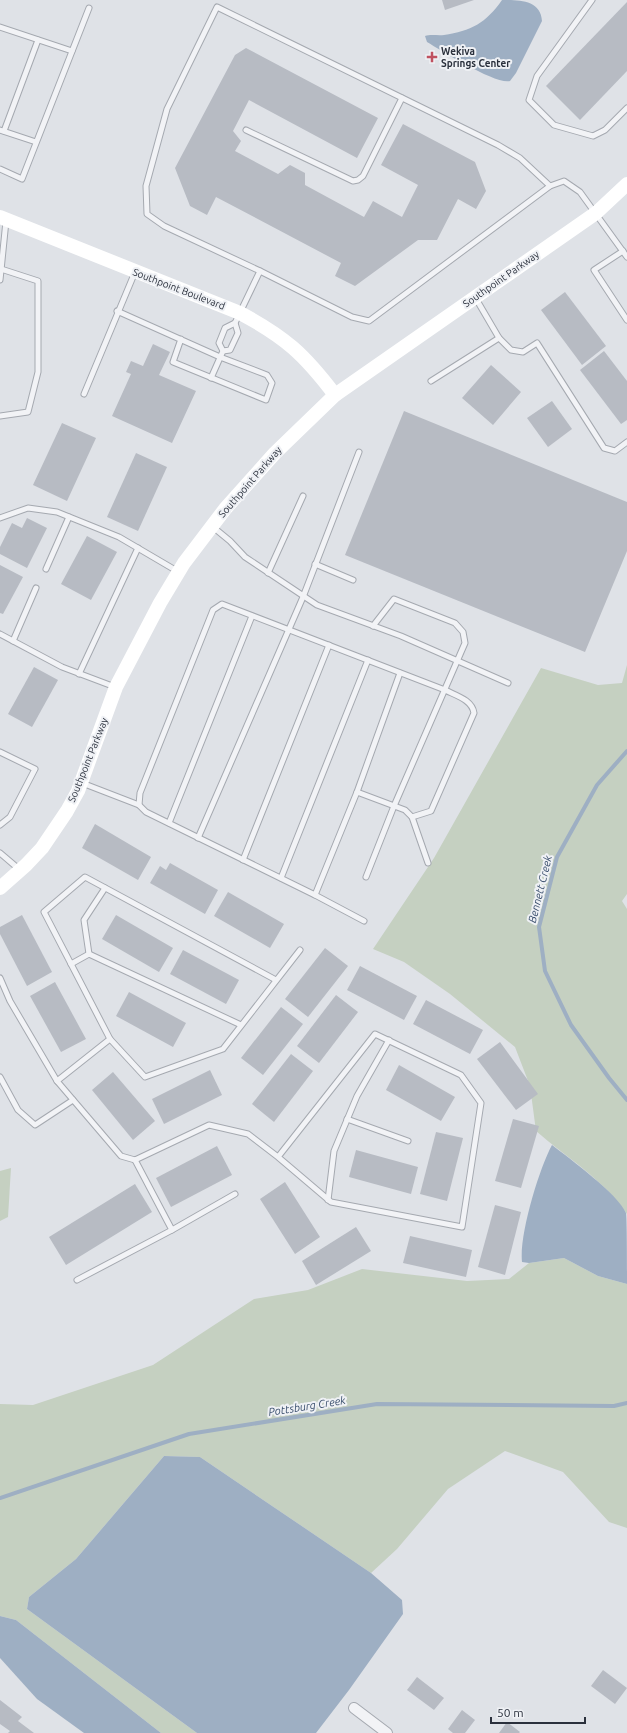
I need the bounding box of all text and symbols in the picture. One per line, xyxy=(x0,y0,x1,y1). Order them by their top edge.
place label: Wekiva Springs Center xyxy=(441,46,511,69)
marker: Wekiva Springs Center xyxy=(426,51,438,63)
street label: Southpoint Parkway xyxy=(461,249,541,309)
street label: Southpoint Boulevard xyxy=(131,266,227,312)
street label: Southpoint Parkway xyxy=(216,444,284,520)
street label: Southpoint Parkway xyxy=(66,716,110,804)
water label: Bennett Creek xyxy=(526,854,554,924)
water label: Pottsburg Creek xyxy=(267,1394,347,1418)
scale bar xyxy=(491,1699,585,1725)
text: 50 m xyxy=(497,1706,524,1719)

